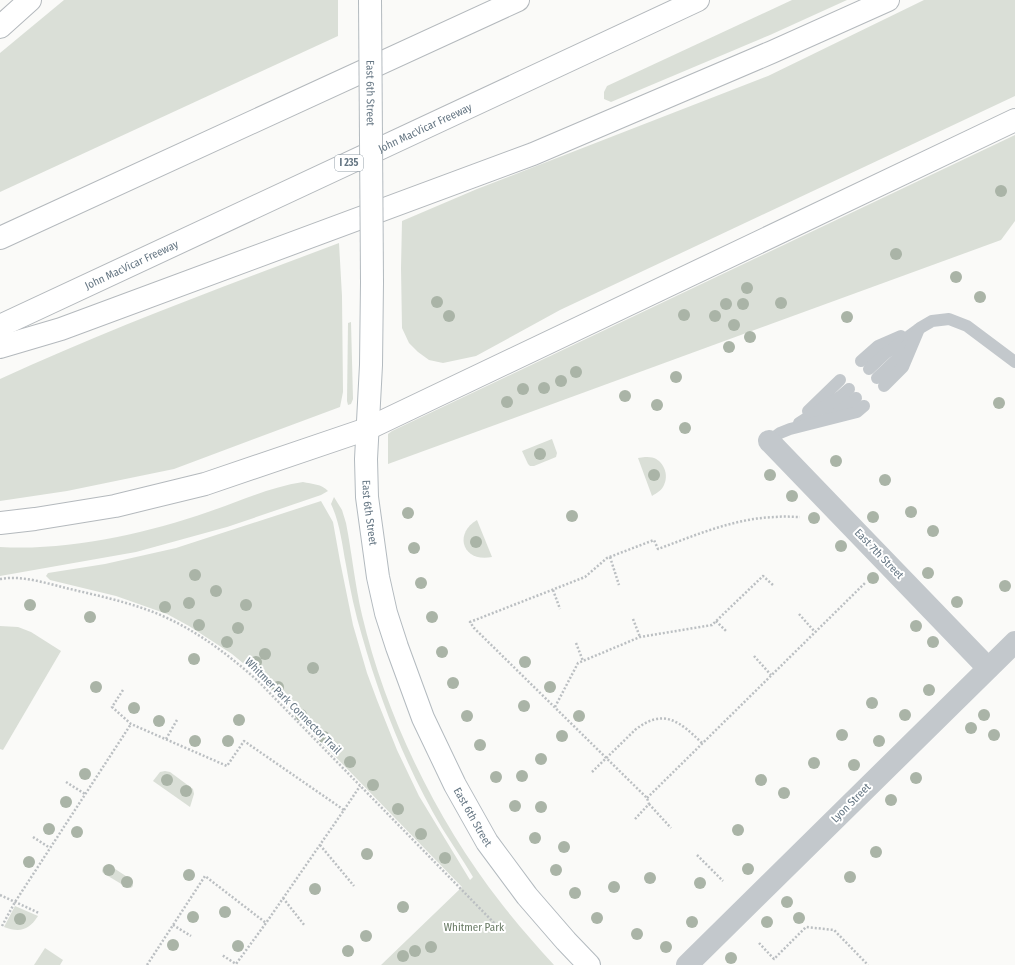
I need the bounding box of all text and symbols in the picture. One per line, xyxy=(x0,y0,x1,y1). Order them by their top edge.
street label: East 6th Street xyxy=(364,60,377,126)
street label: John MacVicar Freeway xyxy=(376,100,474,155)
road number: I 235 xyxy=(335,155,363,171)
street label: John MacVicar Freeway xyxy=(82,237,180,292)
street label: East 6th Street xyxy=(360,480,380,547)
street label: East 7th Street xyxy=(852,526,906,582)
street label: Whitmer Park Connector Trail xyxy=(242,655,344,757)
street label: Lyon Street xyxy=(829,780,874,825)
street label: East 6th Street xyxy=(451,785,495,850)
park label: Whitmer Park xyxy=(444,921,505,934)

